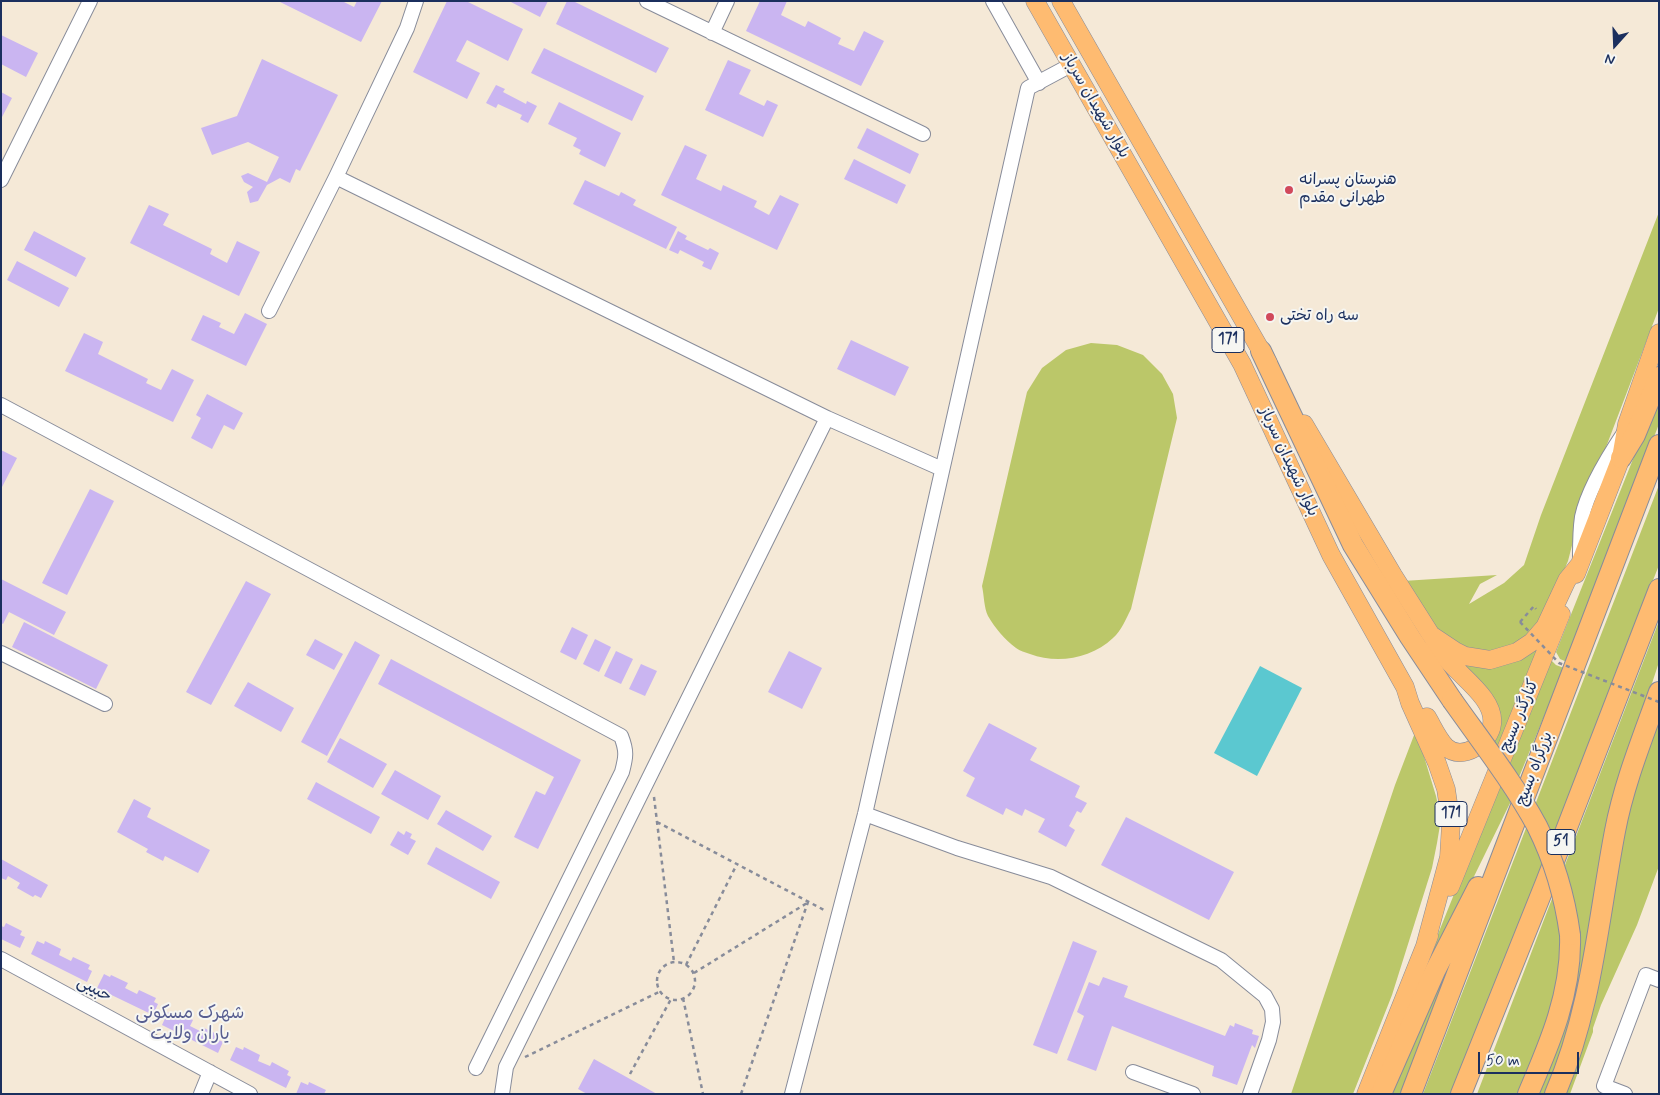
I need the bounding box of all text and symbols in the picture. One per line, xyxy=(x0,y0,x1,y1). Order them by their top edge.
north arrow xyxy=(1590,20,1640,70)
text: N xyxy=(1602,49,1617,69)
street label: بلوار شهیدان سرباز xyxy=(1057,50,1133,162)
place label: هنرستان پسرانه طهرانی مقدم xyxy=(1299,171,1397,209)
marker: هنرستان پسرانه طهرانی مقدم xyxy=(1283,184,1295,196)
place label: سه راه تختی xyxy=(1280,307,1359,327)
marker: سه راه تختی xyxy=(1264,311,1276,323)
road number: 171 xyxy=(1212,328,1244,352)
street label: بلوار شهیدان سرباز xyxy=(1254,404,1322,520)
street label: کنارگذر بسیج xyxy=(1496,676,1544,756)
street label: بزرگراه بسیج xyxy=(1512,729,1558,809)
road number: 171 xyxy=(1435,802,1467,826)
road number: 51 xyxy=(1547,830,1575,854)
street label: حبیبی xyxy=(73,973,115,1007)
district label: شهرک مسکونی یاران ولایت xyxy=(136,1003,244,1046)
scale bar xyxy=(1480,1042,1581,1074)
text: 50 m xyxy=(1486,1051,1520,1071)

